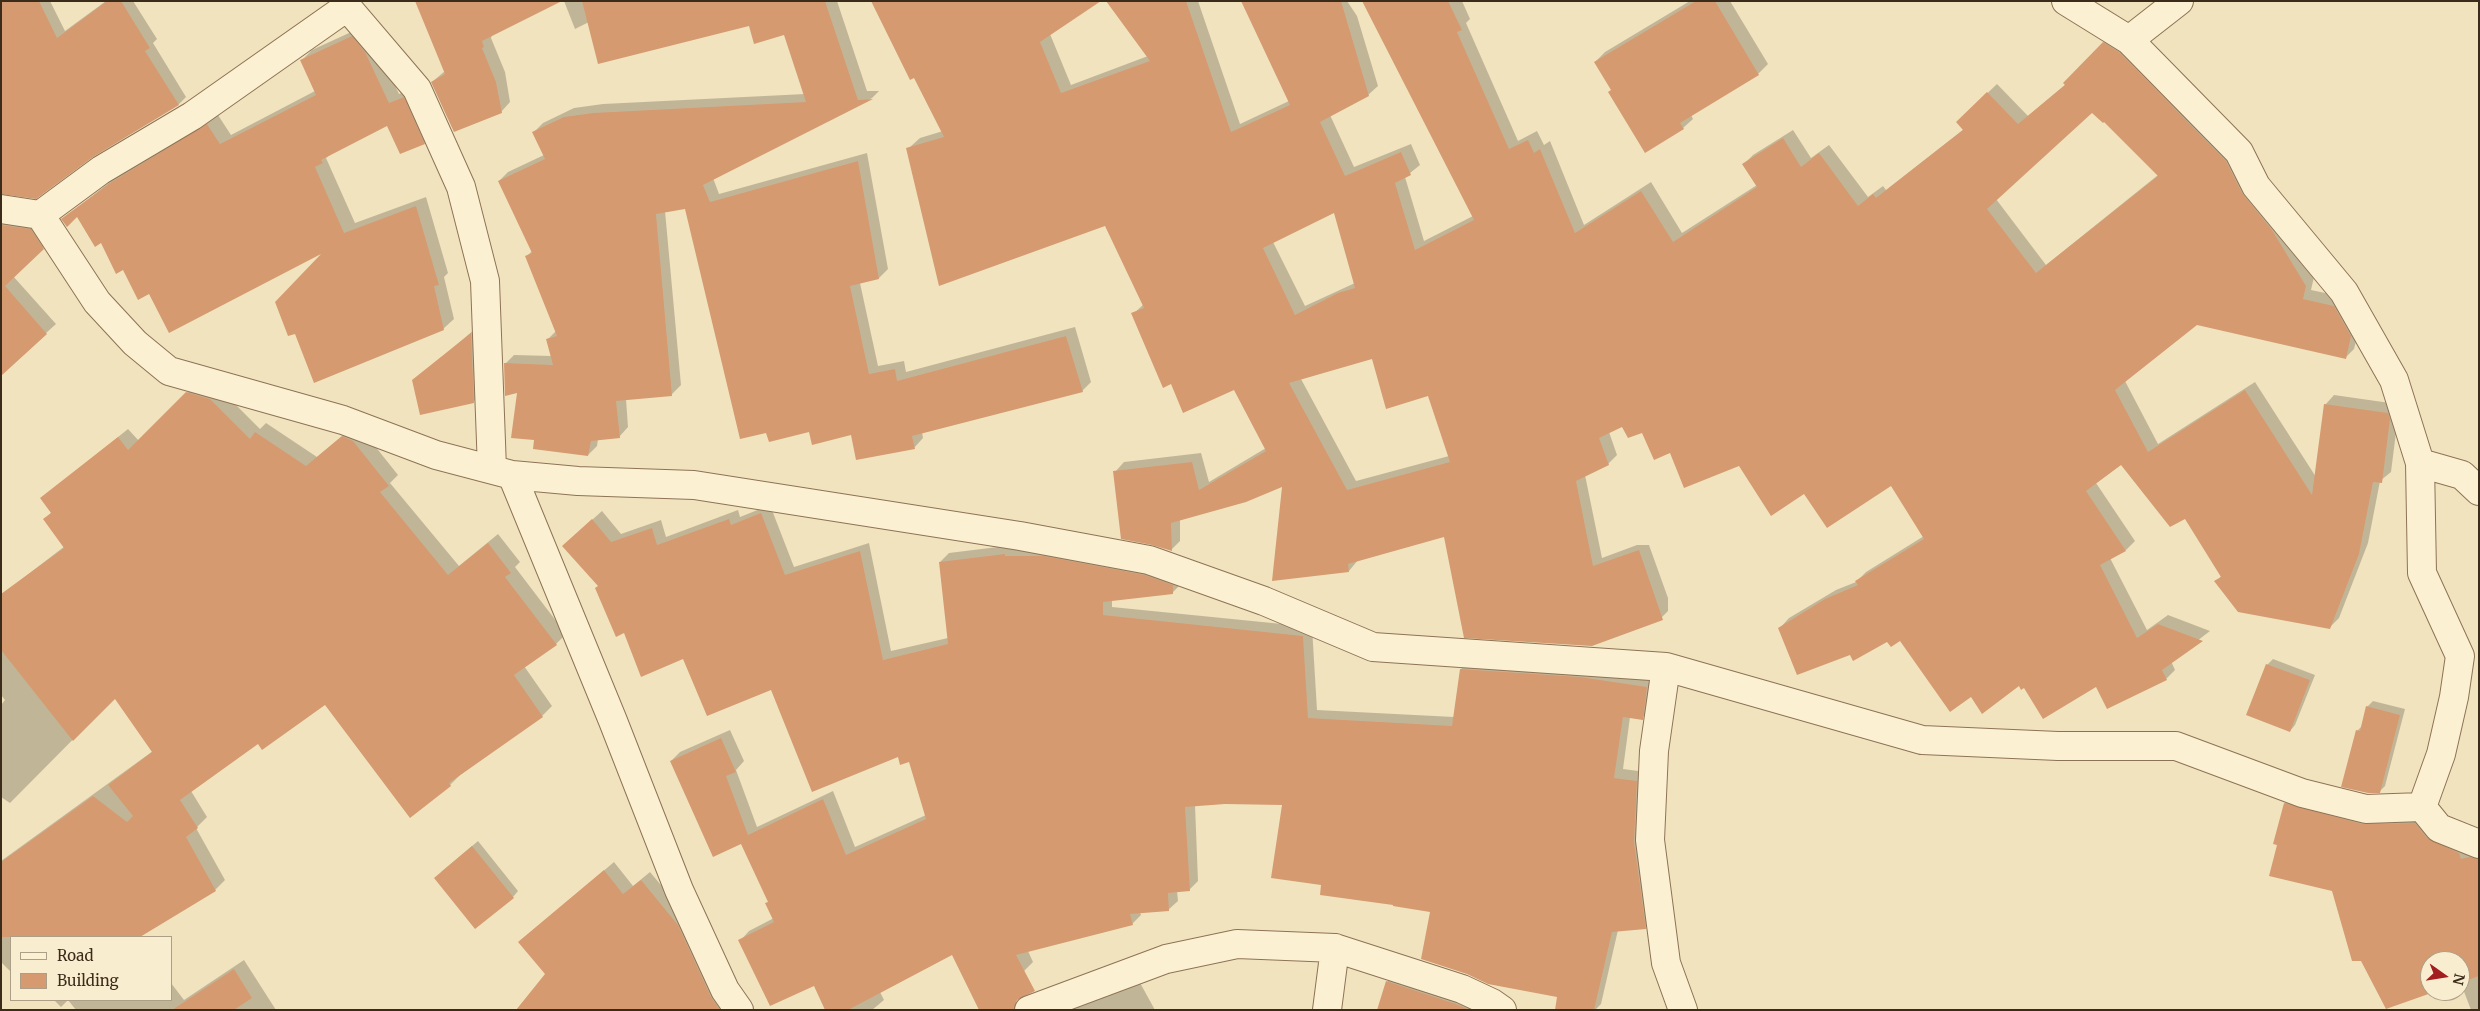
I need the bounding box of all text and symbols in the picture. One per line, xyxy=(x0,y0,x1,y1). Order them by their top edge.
legend xyxy=(10,936,172,1001)
text: Road xyxy=(57,946,93,965)
north arrow xyxy=(2420,951,2470,1001)
text: Building xyxy=(57,971,119,990)
text: N xyxy=(2449,972,2469,987)

